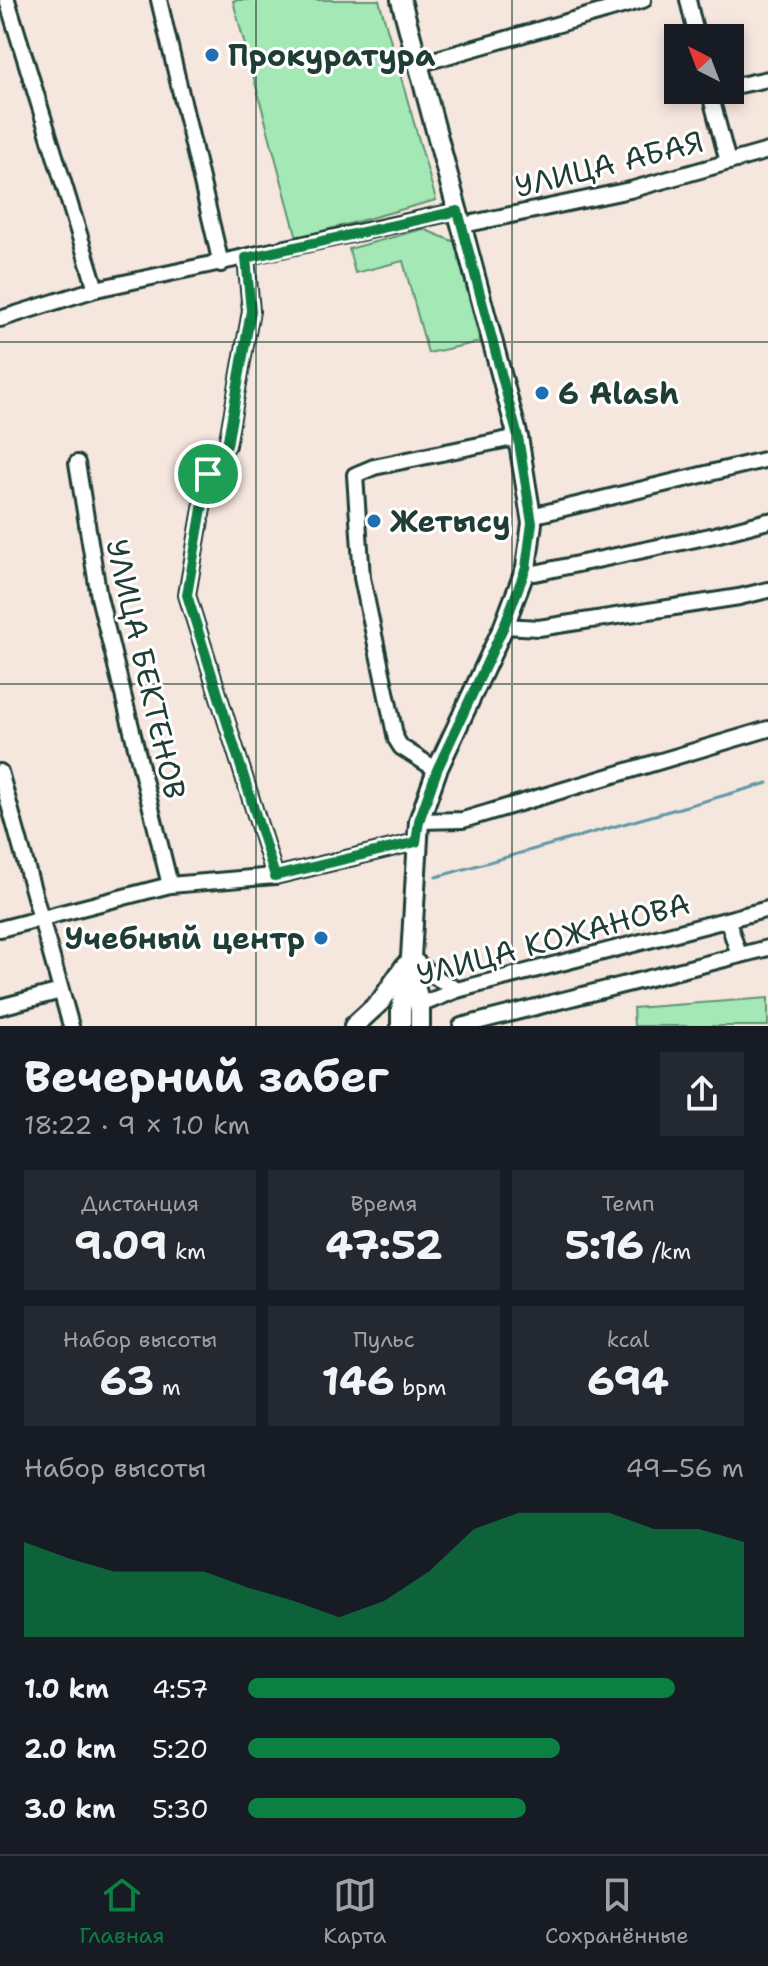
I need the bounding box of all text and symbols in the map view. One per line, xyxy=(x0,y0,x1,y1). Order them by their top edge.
north arrow xyxy=(664,24,744,104)
map controls xyxy=(664,24,744,104)
place label: Прокуратура xyxy=(228,35,436,76)
marker: Прокуратура xyxy=(203,46,221,64)
street label: УЛИЦА АБАЯ xyxy=(511,121,707,207)
place label: 6 Alash xyxy=(558,373,679,414)
marker: 6 Alash xyxy=(533,384,551,402)
pin xyxy=(174,440,242,508)
icon: arrive xyxy=(186,452,230,496)
place label: Жетысу xyxy=(390,501,511,542)
marker: Жетысу xyxy=(365,512,383,530)
street label: УЛИЦА БЕКТЕНОВ xyxy=(96,535,196,803)
street label: УЛИЦА КОЖАНОВА xyxy=(412,883,694,995)
place label: Учебный центр xyxy=(64,918,305,959)
marker: Учебный центр xyxy=(312,929,330,947)
text: Вечерний забег xyxy=(24,1047,389,1106)
button: share xyxy=(660,1052,744,1136)
text: 18:22 · 9 × 1.0 km xyxy=(24,1107,250,1142)
text: Дистанция xyxy=(81,1189,199,1218)
text: Время xyxy=(350,1189,418,1218)
text: Темп xyxy=(601,1189,655,1218)
text: 9.09 xyxy=(74,1218,167,1272)
text: 47:52 xyxy=(325,1218,443,1272)
text: 5:16 xyxy=(565,1218,644,1272)
text: km xyxy=(167,1237,206,1266)
text: /km xyxy=(644,1237,691,1266)
text: Набор высоты xyxy=(63,1325,217,1354)
text: Пульс xyxy=(353,1325,415,1354)
text: kcal xyxy=(607,1325,649,1354)
text: 63 xyxy=(99,1354,154,1408)
text: 146 xyxy=(322,1354,395,1408)
text: 694 xyxy=(587,1354,669,1408)
text: m xyxy=(154,1373,181,1402)
text: bpm xyxy=(395,1373,446,1402)
text: Набор высоты xyxy=(24,1450,206,1485)
text: 49–56 m xyxy=(626,1450,744,1485)
text: 1.0 km xyxy=(24,1671,109,1706)
text: 4:57 xyxy=(152,1671,209,1706)
text: 2.0 km xyxy=(24,1731,116,1766)
text: 5:20 xyxy=(152,1731,208,1766)
text: 3.0 km xyxy=(24,1791,116,1826)
text: 5:30 xyxy=(152,1791,209,1826)
tab: Главная xyxy=(79,1873,165,1950)
tab: Карта xyxy=(323,1873,386,1950)
tab: Сохранённые xyxy=(545,1873,689,1950)

